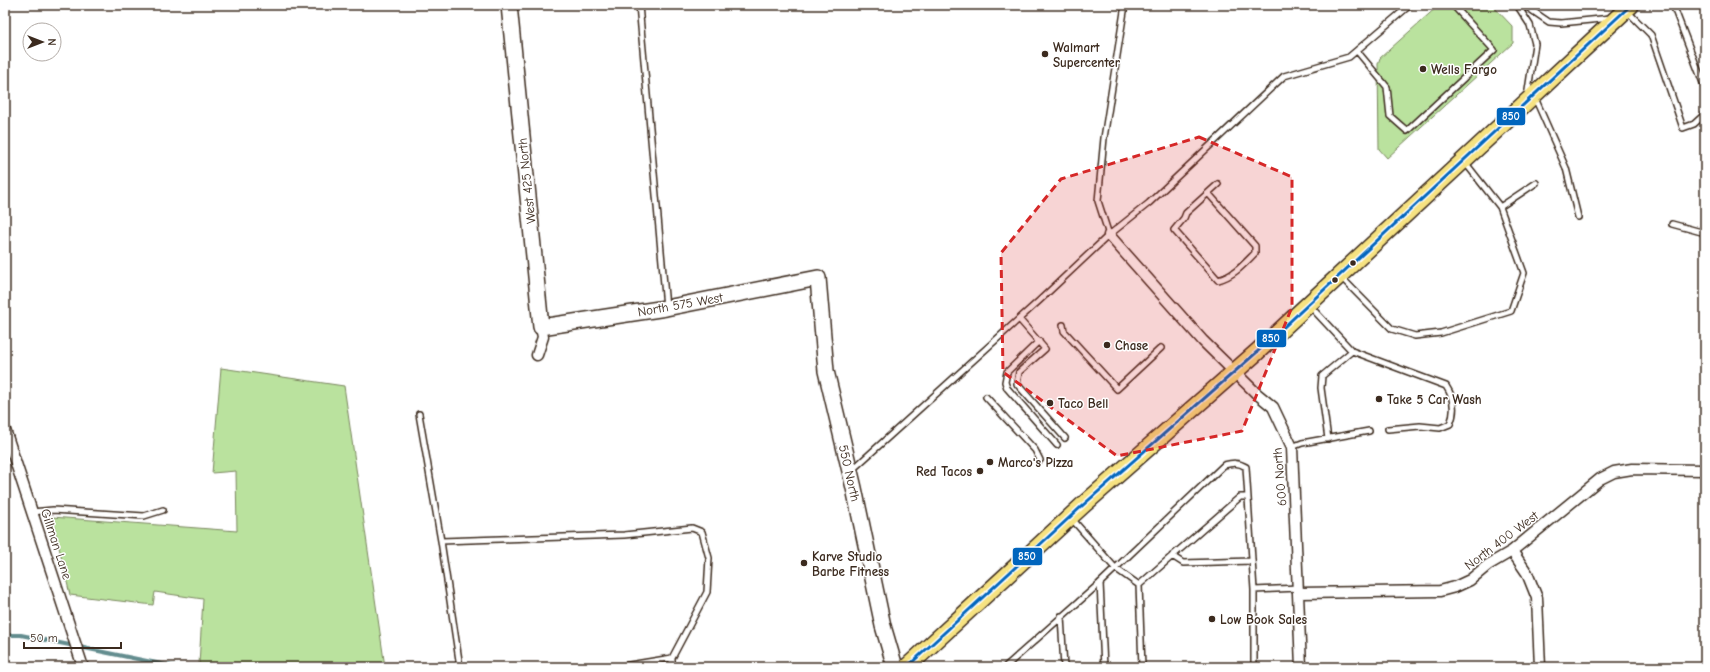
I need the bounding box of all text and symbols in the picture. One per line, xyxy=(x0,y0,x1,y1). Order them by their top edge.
north arrow xyxy=(22,22,62,62)
text: N xyxy=(45,38,58,46)
place label: Walmart Supercenter xyxy=(1053,40,1121,70)
marker: Walmart Supercenter xyxy=(1040,49,1050,59)
place label: Wells Fargo xyxy=(1431,62,1497,77)
marker: Wells Fargo xyxy=(1418,64,1428,74)
line badge: 850 xyxy=(1496,107,1526,126)
text: 850 xyxy=(1502,110,1520,123)
street label: West 425 North xyxy=(515,137,538,225)
unlabelled marker xyxy=(1348,258,1358,268)
unlabelled marker xyxy=(1330,275,1340,285)
street label: North 575 West xyxy=(636,289,725,319)
line badge: 850 xyxy=(1256,329,1287,348)
text: 850 xyxy=(1262,332,1280,345)
place label: Chase xyxy=(1115,338,1149,353)
marker: Chase xyxy=(1102,340,1112,350)
place label: Take 5 Car Wash xyxy=(1387,392,1482,407)
marker: Take 5 Car Wash xyxy=(1374,394,1384,404)
place label: Taco Bell xyxy=(1058,396,1108,411)
marker: Taco Bell xyxy=(1045,398,1055,408)
street label: 550 North xyxy=(836,443,863,503)
street label: 600 North xyxy=(1269,447,1290,507)
place label: Marco's Pizza xyxy=(998,455,1073,470)
marker: Marco's Pizza xyxy=(985,457,995,467)
place label: Red Tacos xyxy=(916,464,972,479)
marker: Red Tacos xyxy=(975,466,985,476)
street label: Gillman Lane xyxy=(38,507,75,582)
street label: North 400 West xyxy=(1462,507,1542,573)
line badge: 850 xyxy=(1012,547,1043,566)
place label: Karve Studio Barbe Fitness xyxy=(812,549,890,579)
text: 850 xyxy=(1018,550,1036,563)
marker: Karve Studio Barbe Fitness xyxy=(799,558,809,568)
place label: Low Book Sales xyxy=(1220,612,1308,627)
marker: Low Book Sales xyxy=(1207,614,1217,624)
scale bar xyxy=(24,624,121,650)
text: 50 m xyxy=(30,631,58,645)

